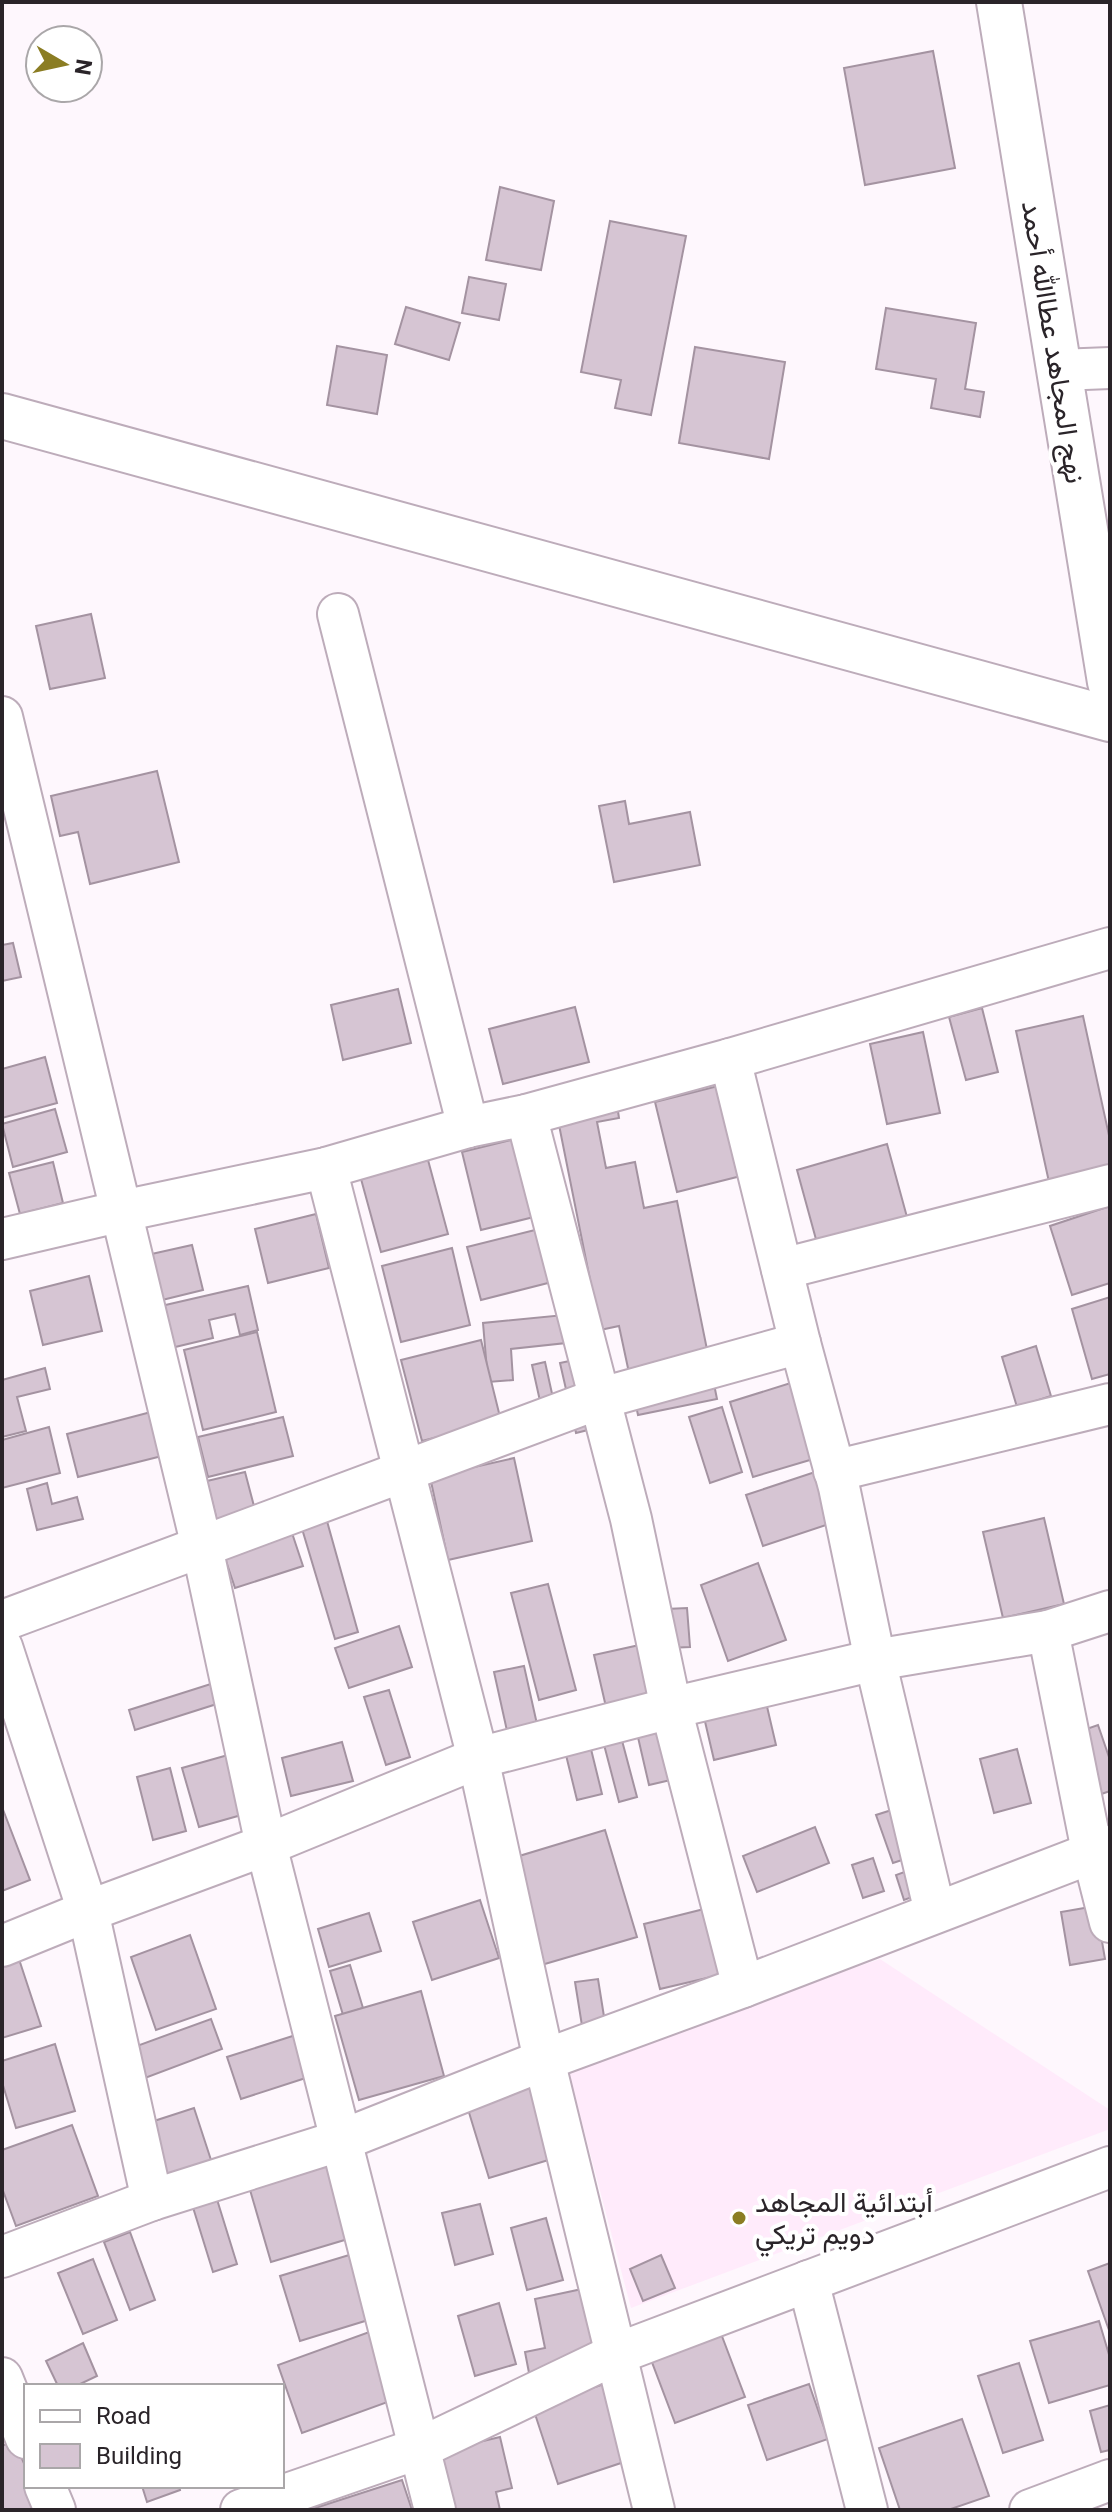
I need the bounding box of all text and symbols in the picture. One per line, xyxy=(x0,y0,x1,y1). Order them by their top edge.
north arrow xyxy=(24,24,104,104)
text: N xyxy=(70,57,97,77)
street label: نهج المجاهد عطاالله أحمد xyxy=(1012,198,1092,486)
place label: أبتدائية المجاهد دويم تريكي xyxy=(755,2186,933,2257)
marker: أبتدائية المجاهد دويم تريكي xyxy=(730,2209,748,2227)
legend xyxy=(24,2384,284,2488)
text: Road xyxy=(96,2402,151,2430)
text: Building xyxy=(96,2442,182,2470)

